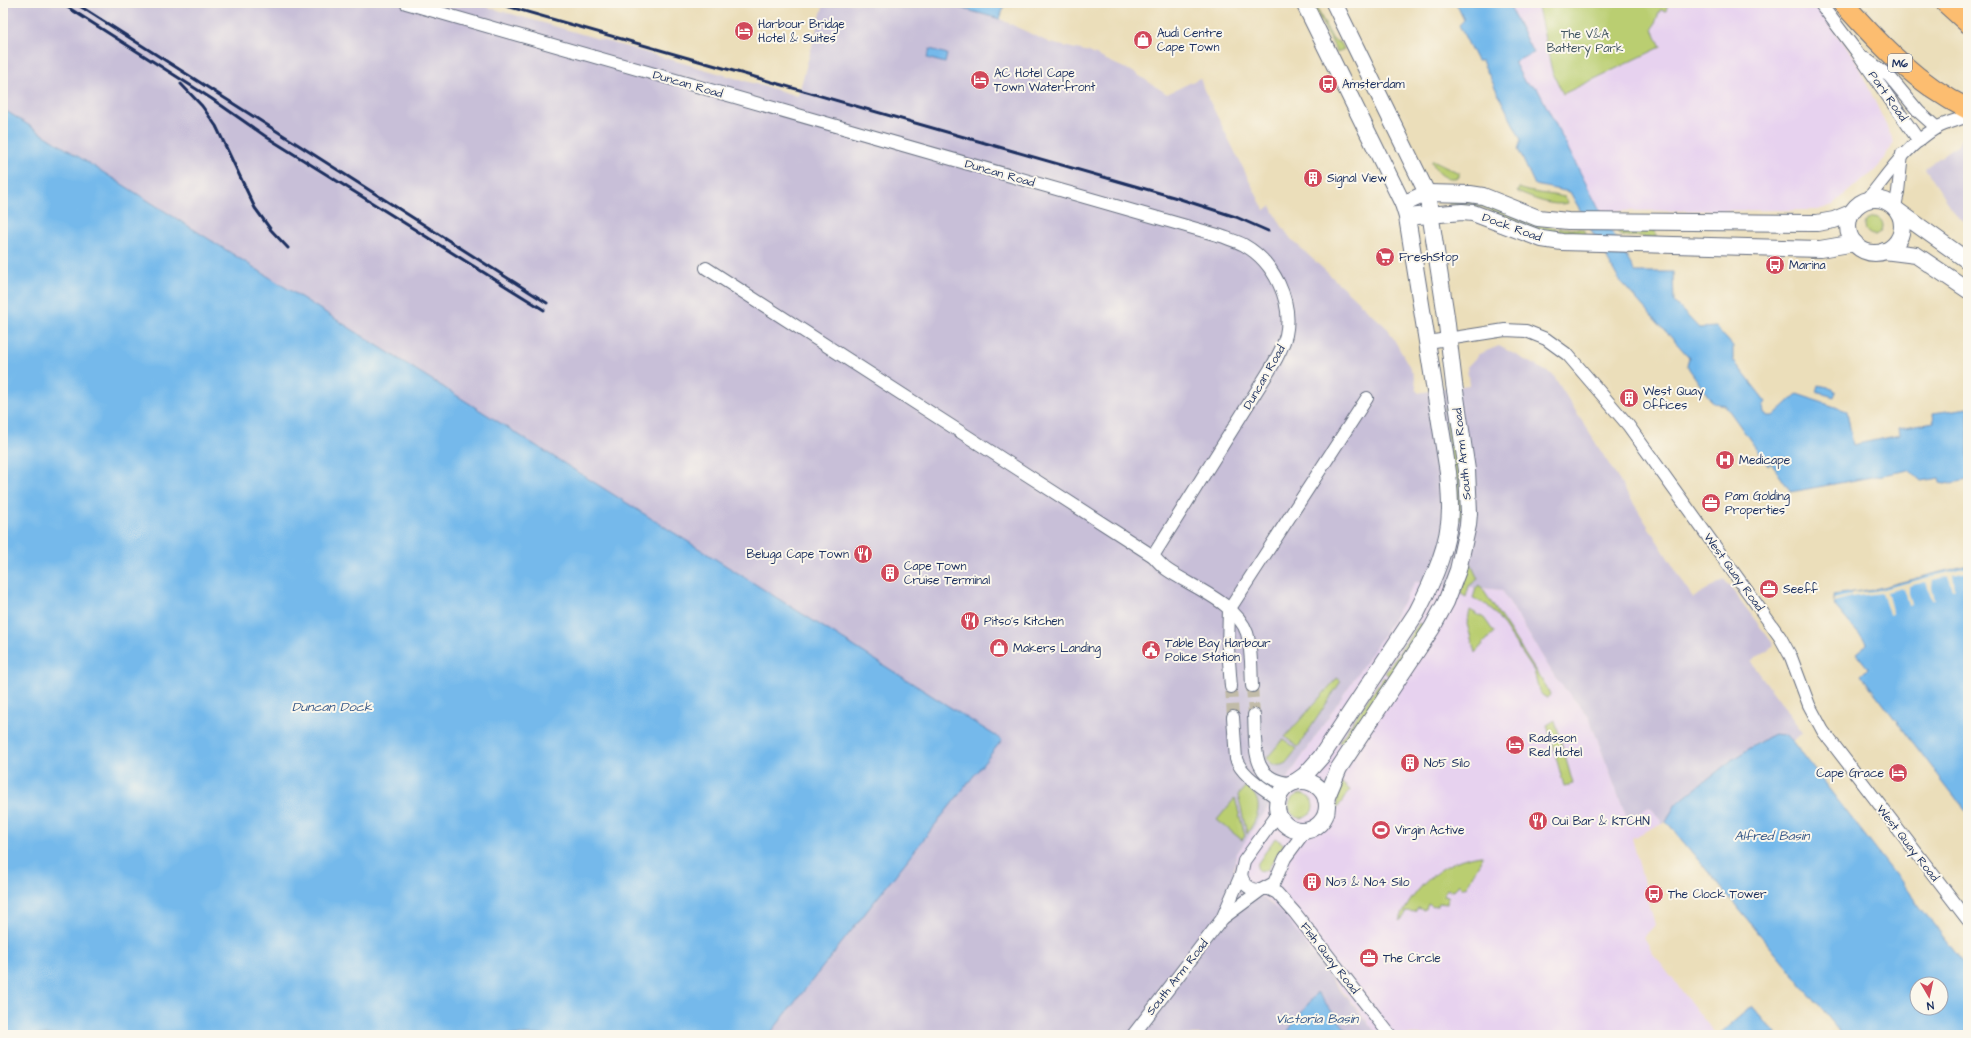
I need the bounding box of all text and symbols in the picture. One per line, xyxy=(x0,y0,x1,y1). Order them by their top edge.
place label: Harbour Bridge Hotel & Suites xyxy=(758,16,845,47)
hotel icon: Harbour Bridge Hotel & Suites xyxy=(733,20,755,42)
place label: Audi Centre Cape Town xyxy=(1157,25,1223,56)
park label: The V&A Battery Park xyxy=(1547,26,1624,58)
shop icon: Audi Centre Cape Town xyxy=(1132,29,1154,51)
road number: M6 xyxy=(1888,54,1912,72)
place label: AC Hotel Cape Town Waterfront xyxy=(994,65,1096,96)
street label: Duncan Road xyxy=(651,66,725,103)
street label: Port Road xyxy=(1864,68,1911,125)
hotel icon: AC Hotel Cape Town Waterfront xyxy=(969,69,991,91)
bus stop icon: Amsterdam xyxy=(1317,73,1339,95)
place label: Amsterdam xyxy=(1342,76,1405,93)
street label: Duncan Road xyxy=(963,155,1037,192)
building icon: Signal View xyxy=(1302,167,1324,189)
place label: Signal View xyxy=(1327,170,1387,188)
street label: Dock Road xyxy=(1480,209,1544,246)
supermarket icon: FreshStop xyxy=(1374,246,1396,268)
place label: FreshStop xyxy=(1399,249,1459,266)
bus stop icon: Marina xyxy=(1764,254,1786,276)
place label: Marina xyxy=(1789,257,1826,274)
street label: Duncan Road xyxy=(1239,342,1290,413)
place label: West Quay Offices xyxy=(1643,383,1704,414)
building icon: West Quay Offices xyxy=(1618,387,1640,409)
street label: South Arm Road xyxy=(1449,407,1476,501)
hospital icon: Medicape xyxy=(1714,449,1736,471)
place label: Medicape xyxy=(1739,452,1791,469)
place label: Pam Golding Properties xyxy=(1725,488,1790,519)
office icon: Pam Golding Properties xyxy=(1700,492,1722,514)
street label: West Quay Road xyxy=(1699,530,1768,616)
restaurant icon: Beluga Cape Town xyxy=(852,543,874,565)
place label: Beluga Cape Town xyxy=(746,546,849,564)
place label: Cape Town Cruise Terminal xyxy=(904,558,990,589)
building icon: Cape Town Cruise Terminal xyxy=(879,562,901,584)
office icon: Seeff xyxy=(1758,578,1780,600)
place label: Seeff xyxy=(1783,581,1819,598)
restaurant icon: Pitso's Kitchen xyxy=(959,610,981,632)
place label: Pitso's Kitchen xyxy=(984,613,1064,630)
place label: Table Bay Harbour Police Station xyxy=(1165,635,1271,666)
shop icon: Makers Landing xyxy=(988,637,1010,659)
public building icon: Table Bay Harbour Police Station xyxy=(1140,639,1162,661)
place label: Makers Landing xyxy=(1013,640,1101,658)
water label: Duncan Dock xyxy=(292,698,373,716)
place label: Radisson Red Hotel xyxy=(1529,730,1582,761)
hotel icon: Radisson Red Hotel xyxy=(1504,734,1526,756)
building icon: No5 Silo xyxy=(1399,752,1421,774)
place label: No5 Silo xyxy=(1424,755,1470,772)
hotel icon: Cape Grace xyxy=(1887,762,1909,784)
place label: Cape Grace xyxy=(1816,765,1885,782)
street label: West Quay Road xyxy=(1871,801,1943,886)
restaurant icon: Oui Bar & KTCHN xyxy=(1527,810,1549,832)
place label: Oui Bar & KTCHN xyxy=(1552,813,1650,830)
sports icon: Virgin Active xyxy=(1370,819,1392,841)
place label: Virgin Active xyxy=(1395,822,1465,840)
water label: Alfred Basin xyxy=(1734,827,1811,845)
building icon: No3 & No4 Silo xyxy=(1301,871,1323,893)
place label: No3 & No4 Silo xyxy=(1326,874,1410,891)
bus stop icon: The Clock Tower xyxy=(1643,883,1665,905)
place label: The Clock Tower xyxy=(1668,886,1767,903)
street label: Fish Quay Road xyxy=(1295,919,1363,998)
street label: South Arm Road xyxy=(1142,936,1212,1019)
office icon: The Circle xyxy=(1358,947,1380,969)
place label: The Circle xyxy=(1383,950,1441,967)
north arrow xyxy=(1909,976,1949,1016)
text: N xyxy=(1926,997,1935,1013)
water label: Victoria Basin xyxy=(1276,1010,1360,1028)

